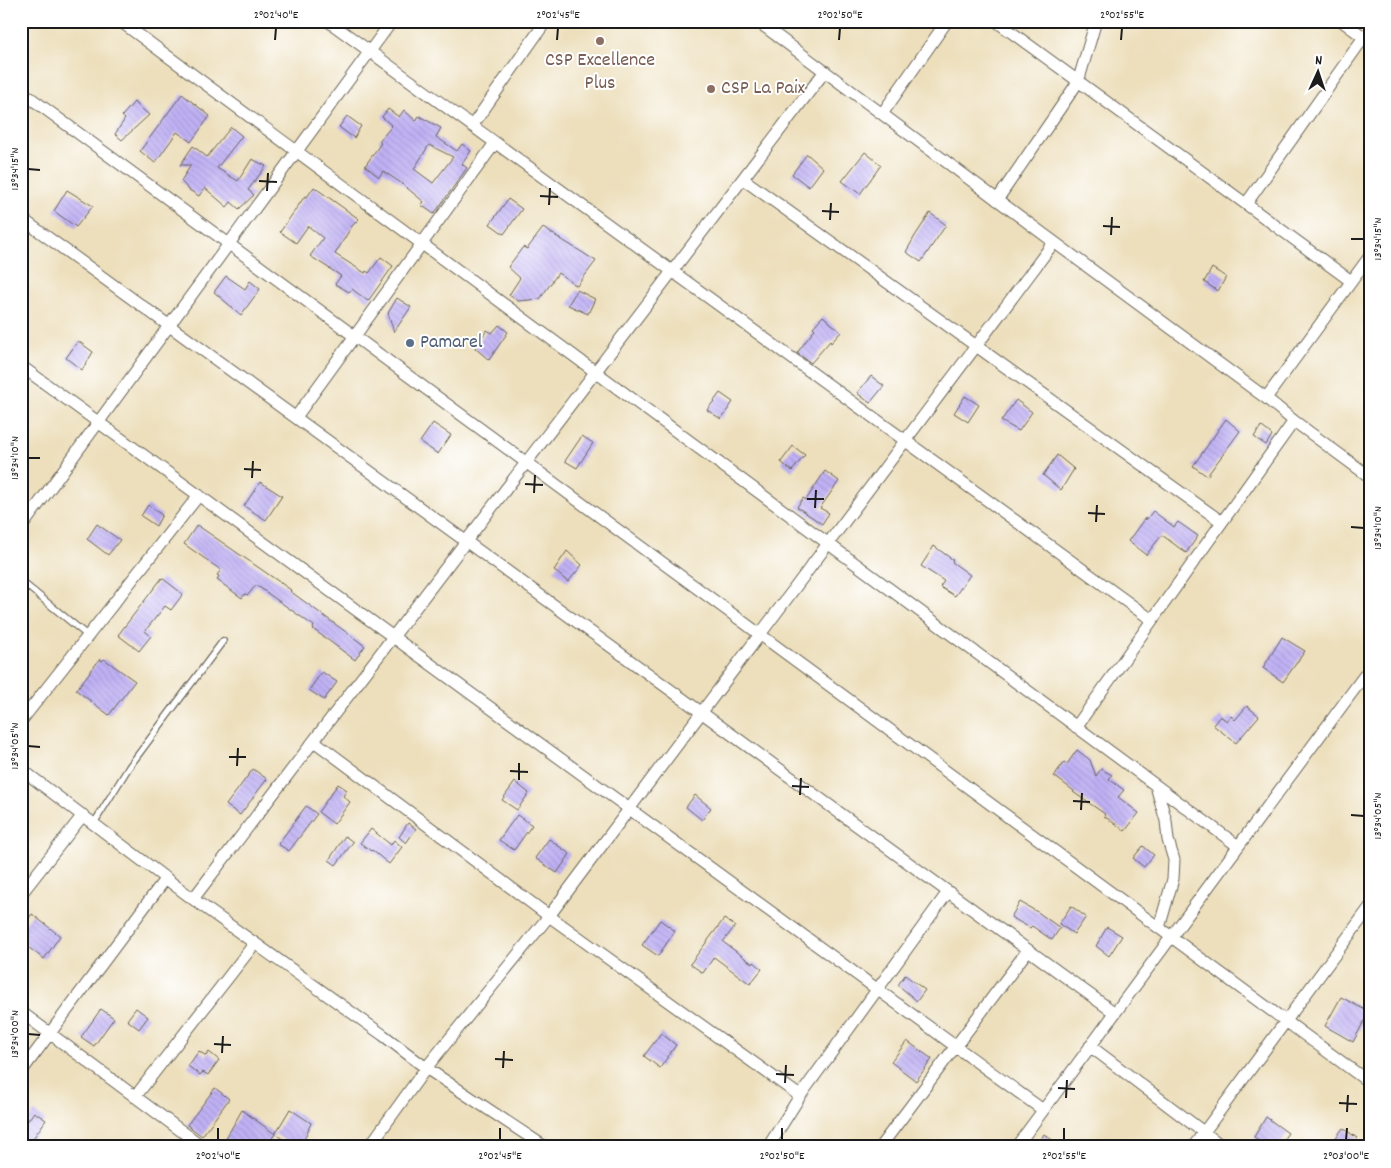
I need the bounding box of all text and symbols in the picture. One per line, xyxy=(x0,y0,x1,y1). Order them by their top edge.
text: 2°02'40"E xyxy=(254,7,299,24)
text: 2°02'45"E xyxy=(536,7,580,24)
text: 2°02'50"E xyxy=(817,7,863,24)
text: 2°02'55"E xyxy=(1100,7,1145,24)
marker: CSP Excellence Plus xyxy=(594,35,606,47)
place label: CSP Excellence Plus xyxy=(545,47,655,98)
north arrow xyxy=(1294,48,1344,98)
text: N xyxy=(1315,51,1323,71)
place label: CSP La Paix xyxy=(721,75,806,103)
marker: CSP La Paix xyxy=(705,83,717,95)
text: 13°34'15"N xyxy=(7,148,24,190)
text: 13°34'15"N xyxy=(1370,218,1387,260)
place label: Pamarel xyxy=(420,329,483,357)
marker: Pamarel xyxy=(404,337,416,349)
text: 13°34'10"N xyxy=(7,436,24,480)
text: 13°34'10"N xyxy=(1370,506,1387,550)
text: 13°34'05"N xyxy=(7,723,24,769)
text: 13°34'05"N xyxy=(1370,793,1387,839)
text: 13°34'00"N xyxy=(7,1010,24,1058)
text: 2°02'40"E xyxy=(196,1148,241,1165)
text: 2°02'45"E xyxy=(478,1148,522,1165)
text: 2°02'50"E xyxy=(759,1148,805,1165)
text: 2°02'55"E xyxy=(1042,1148,1087,1165)
text: 2°03'00"E xyxy=(1323,1148,1370,1165)

